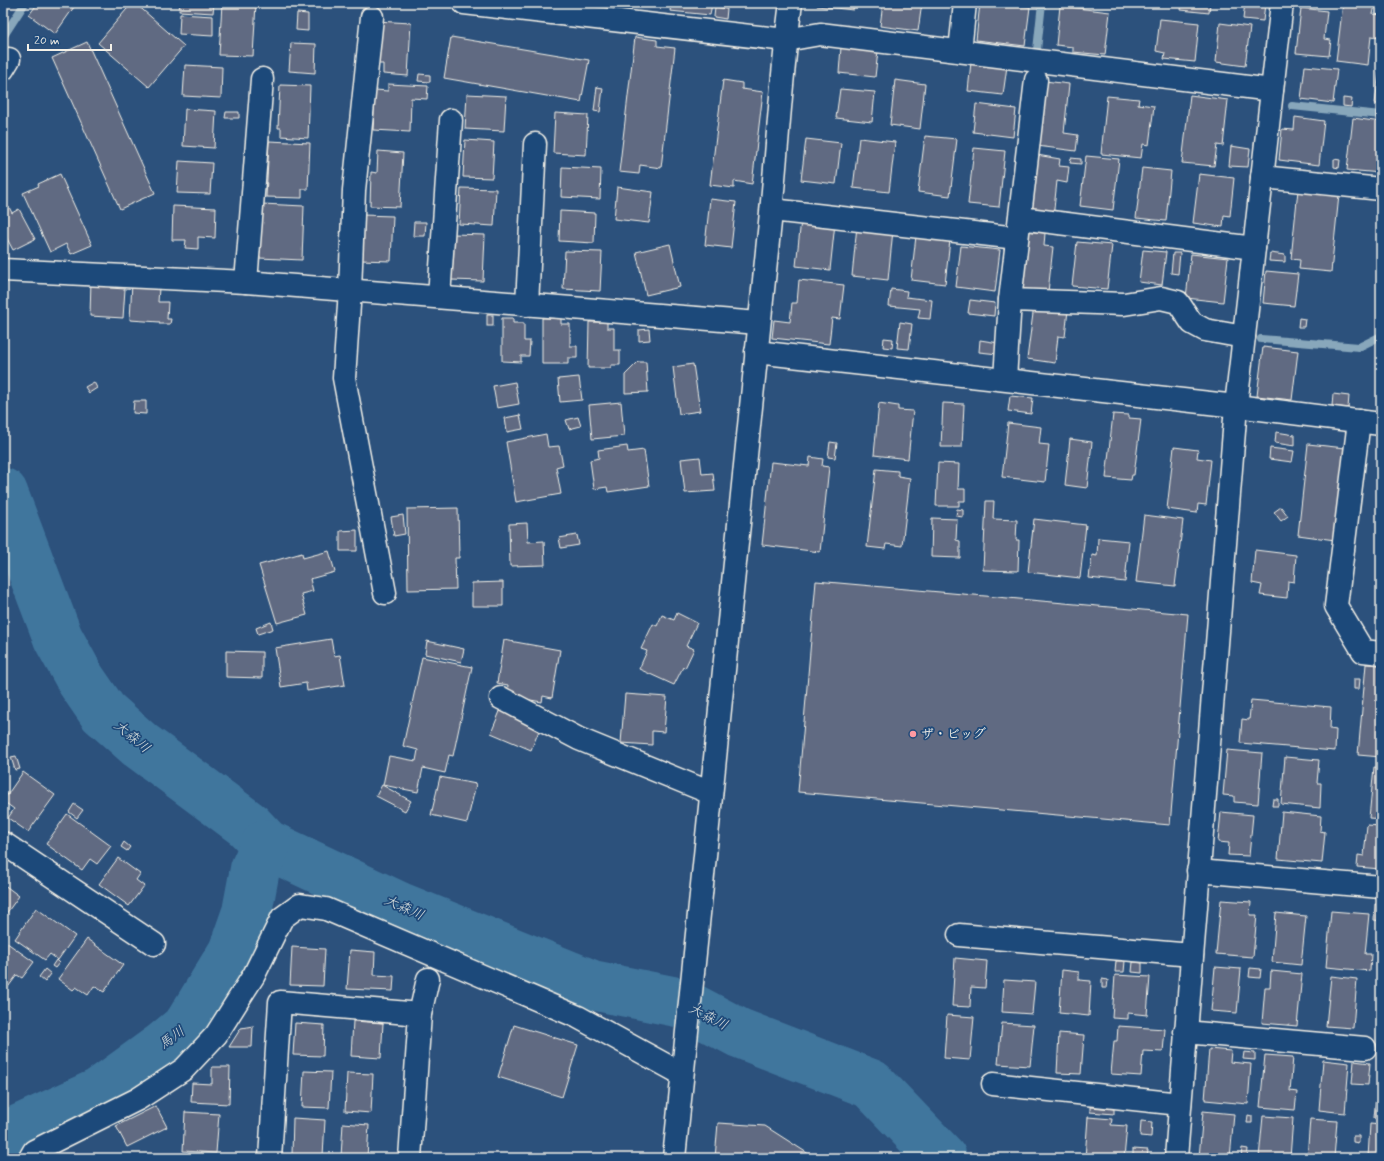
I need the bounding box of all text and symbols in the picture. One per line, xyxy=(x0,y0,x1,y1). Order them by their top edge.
scale bar xyxy=(28,26,111,52)
text: 20 m xyxy=(34,33,60,49)
water label: 大森川 xyxy=(110,717,154,757)
place label: ザ・ビッグ xyxy=(921,726,986,743)
marker: ザ・ビッグ xyxy=(908,729,918,739)
water label: 大森川 xyxy=(381,891,427,925)
water label: 大森川 xyxy=(685,999,731,1035)
water label: 馬川 xyxy=(155,1022,189,1054)

